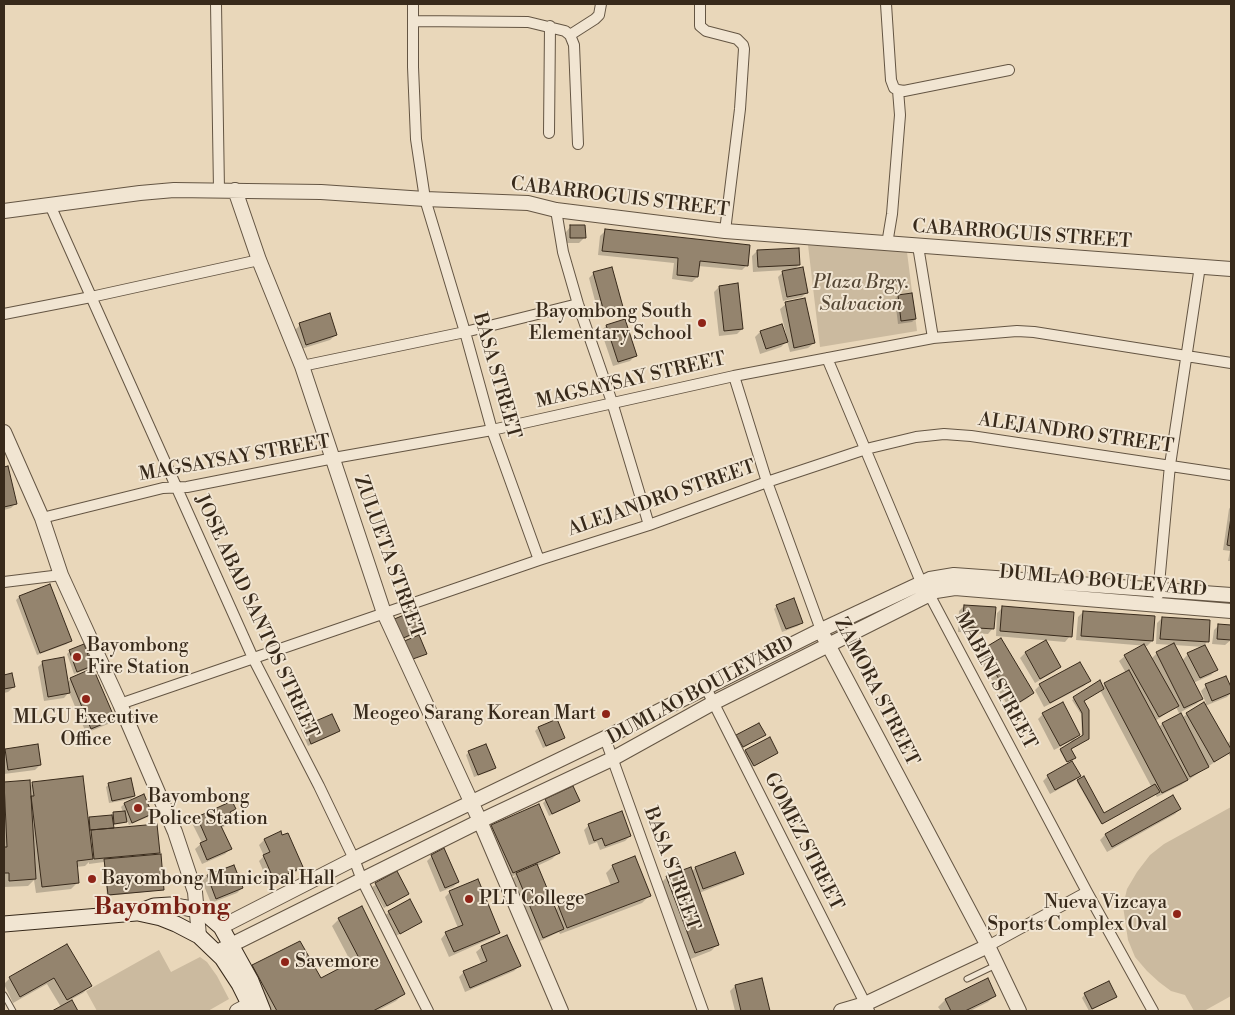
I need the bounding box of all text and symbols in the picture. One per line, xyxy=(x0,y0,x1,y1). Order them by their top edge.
street label: CABARROGUIS STREET xyxy=(509,173,731,223)
street label: CABARROGUIS STREET xyxy=(911,216,1133,254)
park label: Plaza Brgy. Salvacion xyxy=(813,272,909,316)
place label: Bayombong South Elementary School xyxy=(529,301,692,345)
street label: BASA STREET xyxy=(467,310,525,442)
marker: Bayombong South Elementary School xyxy=(696,317,708,329)
street label: MAGSAYSAY STREET xyxy=(534,348,728,414)
street label: ALEJANDRO STREET xyxy=(977,409,1175,459)
street label: MAGSAYSAY STREET xyxy=(138,431,332,487)
street label: ALEJANDRO STREET xyxy=(565,456,759,542)
street label: ZULUETA STREET xyxy=(348,473,428,641)
street label: JOSE ABAD SANTOS STREET xyxy=(189,491,323,743)
street label: DUMLAO BOULEVARD xyxy=(998,562,1208,602)
street label: MABINI STREET xyxy=(949,608,1041,754)
street label: ZAMORA STREET xyxy=(829,614,923,770)
street label: DUMLAO BOULEVARD xyxy=(604,632,798,750)
place label: Bayombong Fire Station xyxy=(87,635,190,679)
marker: Bayombong Fire Station xyxy=(71,651,83,663)
marker: MLGU Executive Office xyxy=(80,693,92,705)
place label: Meogeo Sarang Korean Mart xyxy=(353,703,596,725)
place label: MLGU Executive Office xyxy=(13,707,159,751)
marker: Meogeo Sarang Korean Mart xyxy=(600,708,612,720)
street label: GOMEZ STREET xyxy=(758,769,848,915)
place label: Bayombong Police Station xyxy=(148,786,268,830)
marker: Bayombong Police Station xyxy=(132,802,144,814)
street label: BASA STREET xyxy=(638,804,704,934)
place label: Bayombong Municipal Hall xyxy=(102,868,335,890)
marker: Bayombong Municipal Hall xyxy=(86,873,98,885)
place label: PLT College xyxy=(479,888,585,910)
place label: Nueva Vizcaya Sports Complex Oval xyxy=(987,892,1167,936)
marker: PLT College xyxy=(463,893,475,905)
district label: Bayombong xyxy=(94,894,230,922)
marker: Nueva Vizcaya Sports Complex Oval xyxy=(1171,908,1183,920)
place label: Savemore xyxy=(295,951,379,973)
marker: Savemore xyxy=(279,956,291,968)

